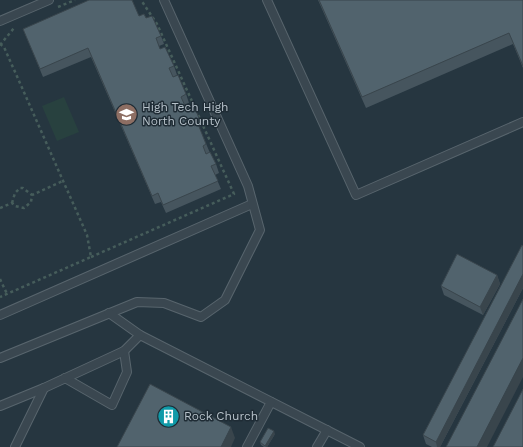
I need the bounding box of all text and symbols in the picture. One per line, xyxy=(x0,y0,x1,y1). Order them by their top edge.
place label: High Tech High North County xyxy=(142,100,229,128)
school or university icon: High Tech High North County xyxy=(114,101,140,127)
building icon: Rock Church xyxy=(155,403,181,429)
place label: Rock Church xyxy=(184,409,258,423)

